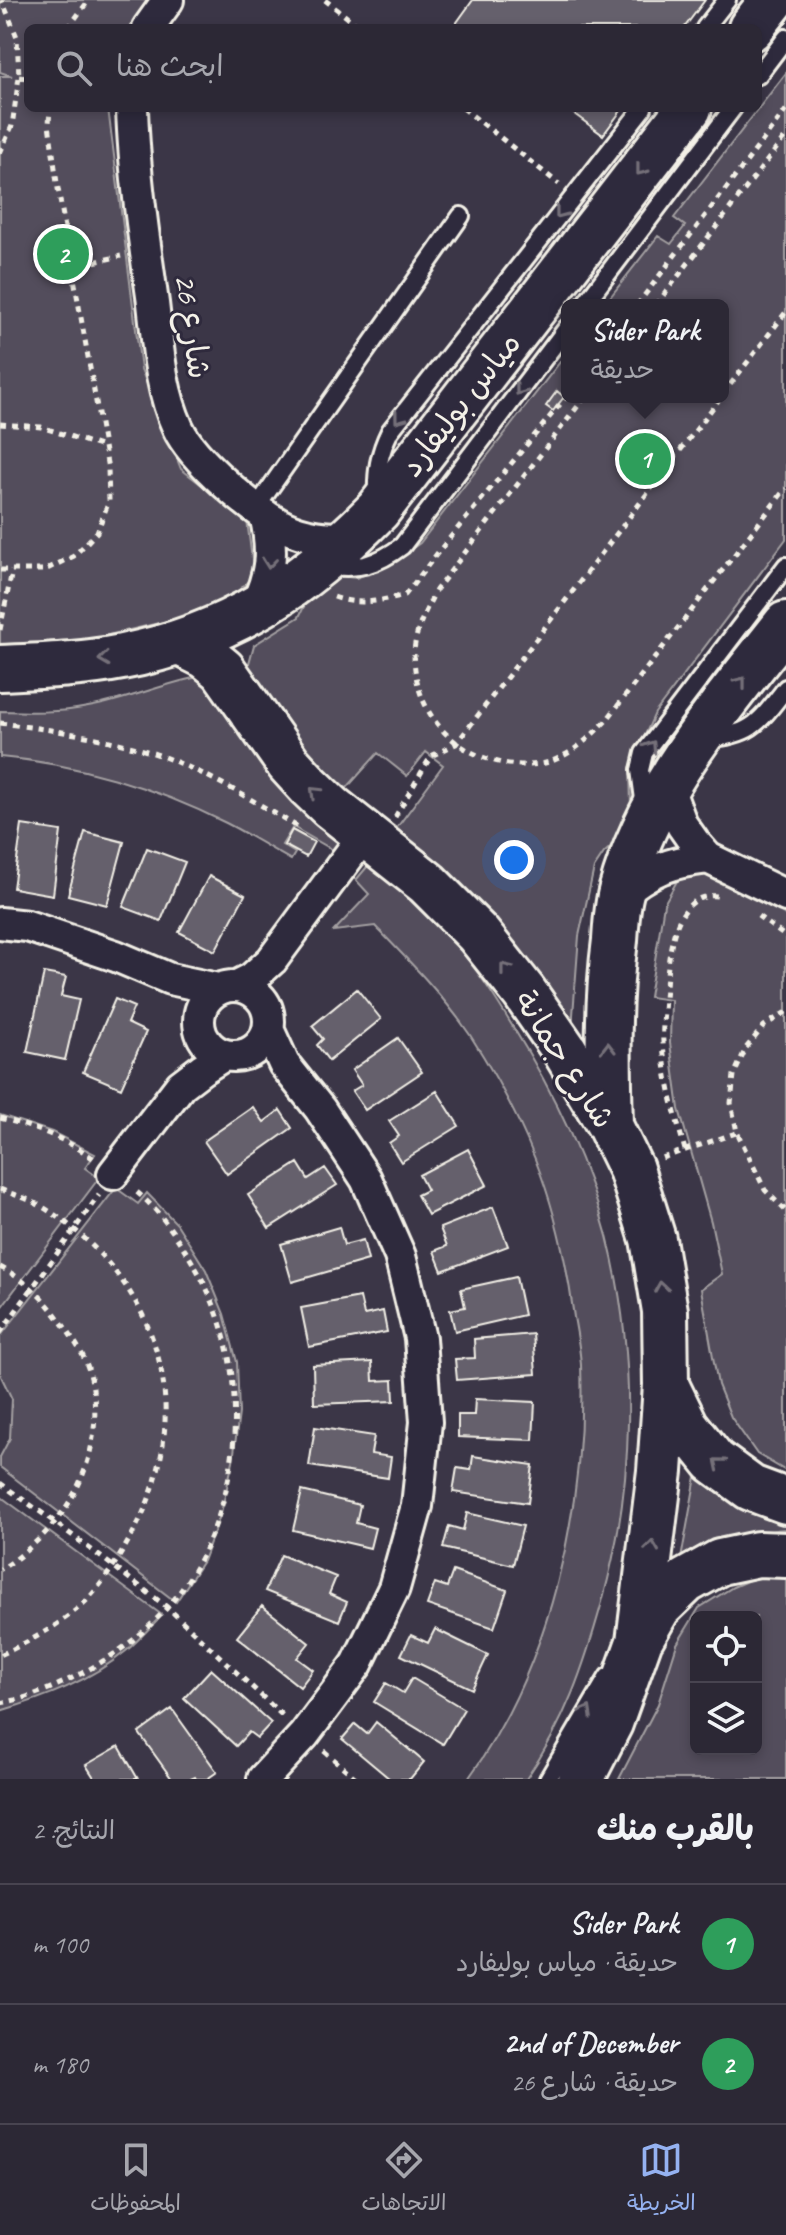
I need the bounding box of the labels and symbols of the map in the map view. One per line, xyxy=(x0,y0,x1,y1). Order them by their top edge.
one-way arrow xyxy=(637,161,651,176)
one-way arrow xyxy=(555,204,569,219)
pin: 2 xyxy=(37,224,89,284)
street label: شارع 26 xyxy=(163,271,220,382)
street label: مياس بوليفارد xyxy=(391,323,530,485)
one-way arrow xyxy=(515,381,529,396)
one-way arrow xyxy=(395,409,409,424)
pin: 1 xyxy=(619,429,671,489)
one-way arrow xyxy=(261,557,278,570)
one-way arrow xyxy=(97,651,110,668)
one-way arrow xyxy=(731,676,745,691)
one-way arrow xyxy=(641,740,656,754)
one-way arrow xyxy=(310,786,324,801)
your location xyxy=(494,840,534,880)
one-way arrow xyxy=(500,963,515,977)
street label: شارع جمانة xyxy=(503,982,624,1137)
one-way arrow xyxy=(599,1041,617,1054)
one-way arrow xyxy=(653,1280,670,1294)
one-way arrow xyxy=(714,1458,728,1473)
one-way arrow xyxy=(643,1539,660,1553)
one-way arrow xyxy=(577,1706,593,1720)

